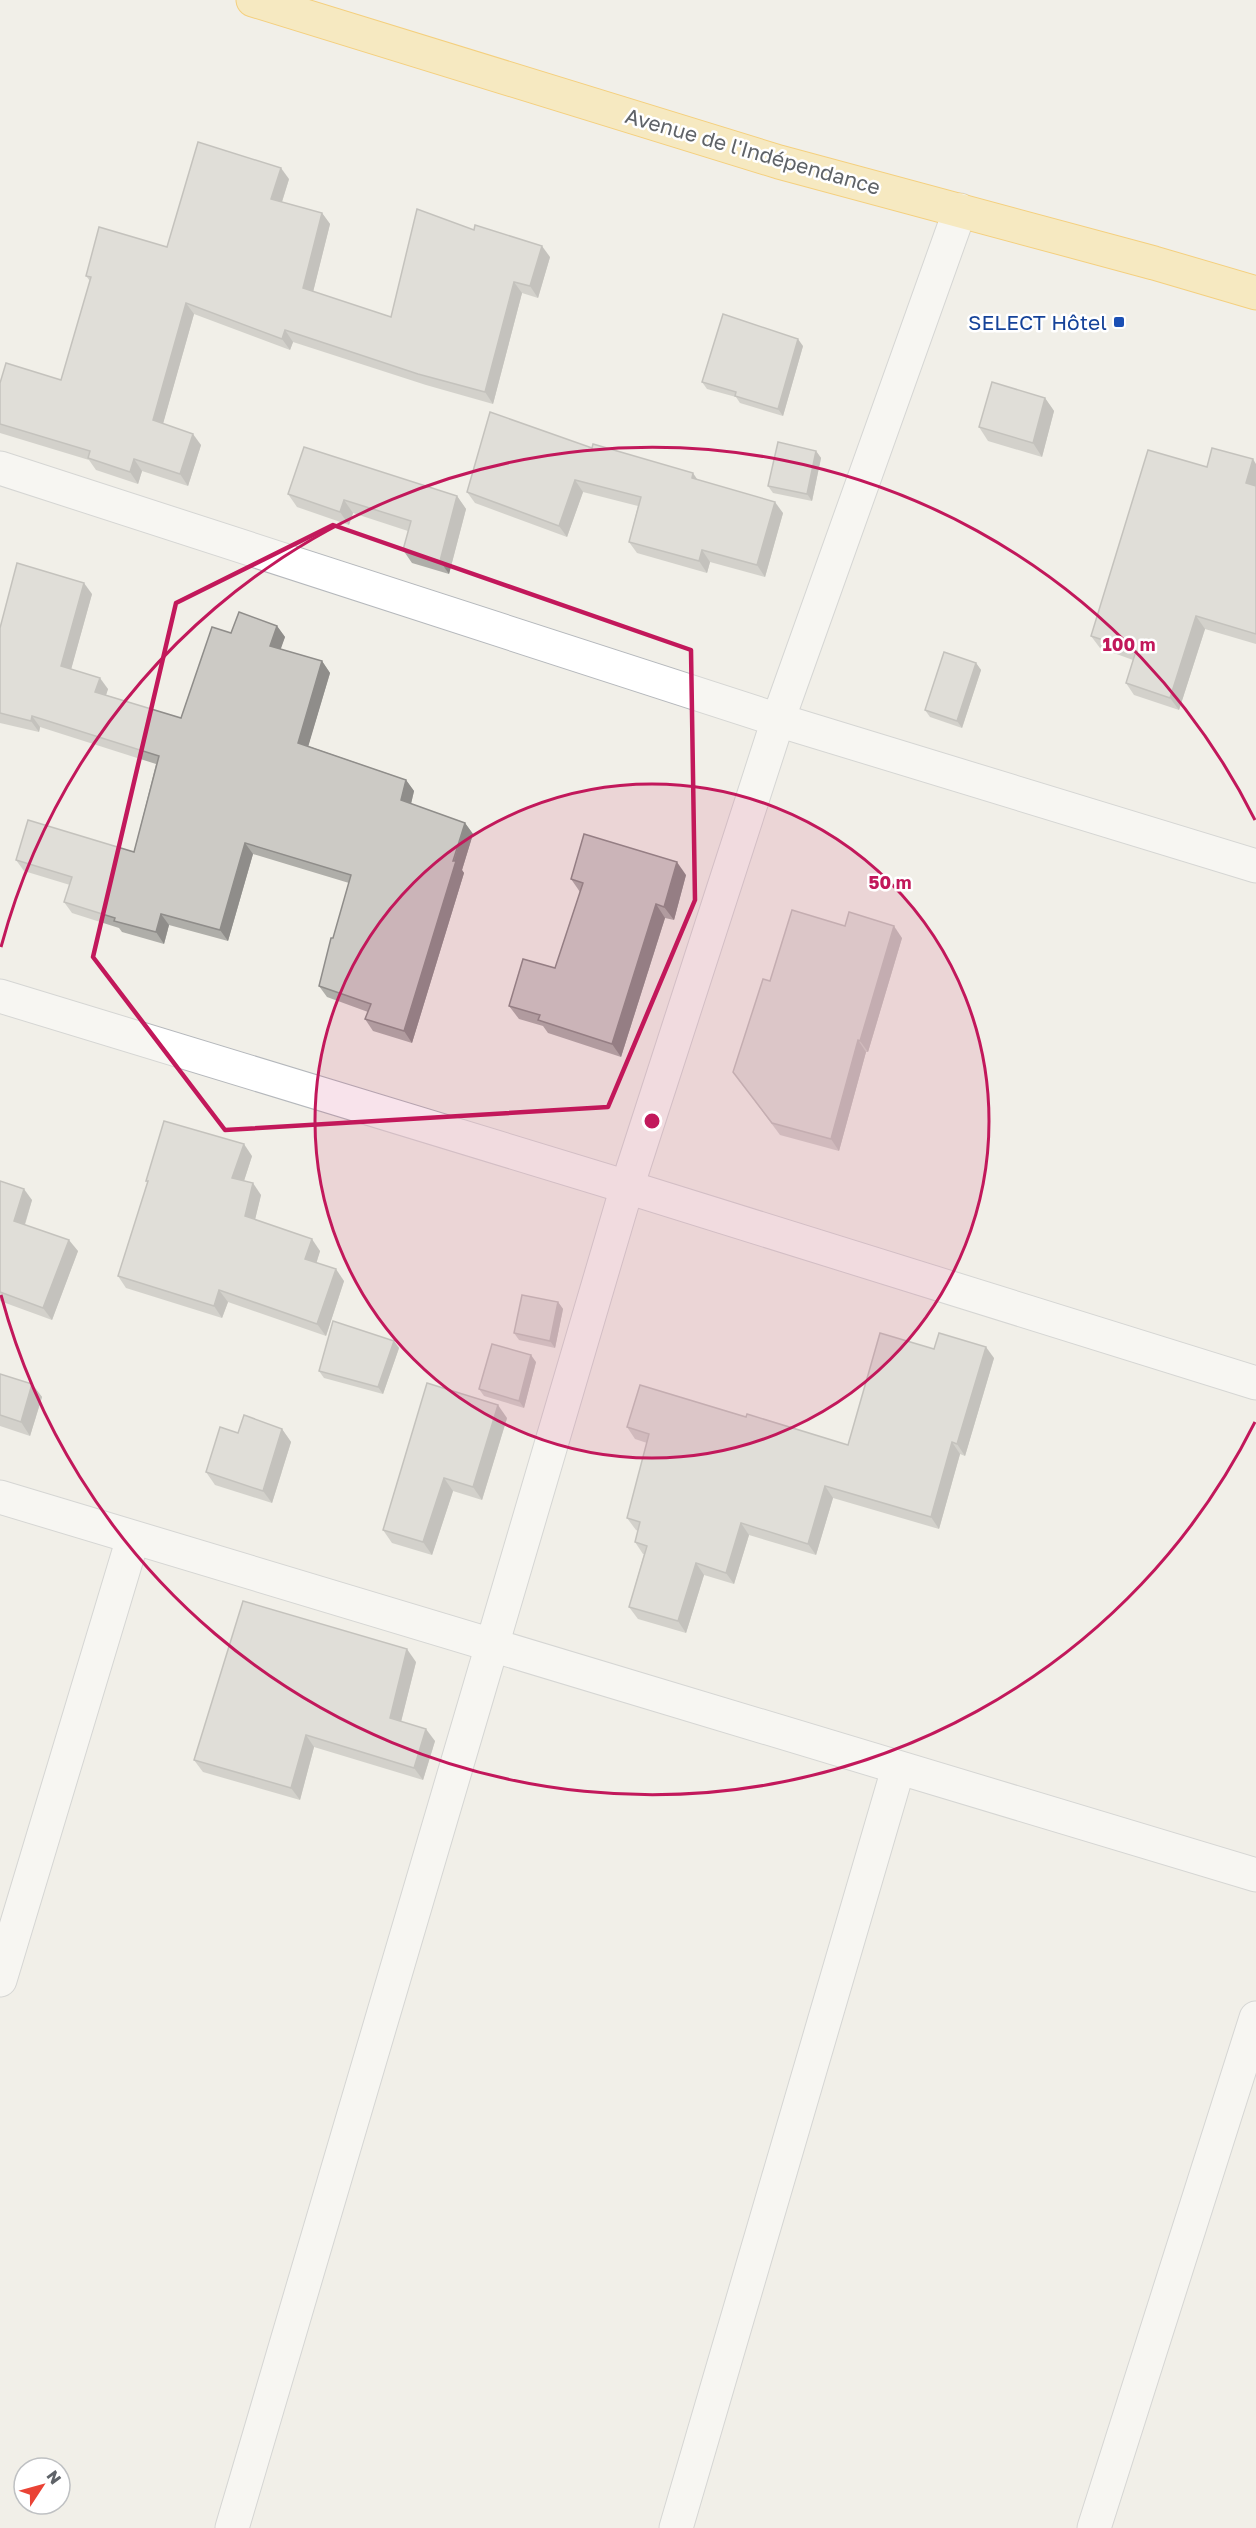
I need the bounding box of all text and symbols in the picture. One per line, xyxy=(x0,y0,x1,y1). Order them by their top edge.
street label: Avenue de l'Indépendance xyxy=(622,102,884,200)
place label: SELECT Hôtel xyxy=(968,309,1107,335)
marker: SELECT Hôtel xyxy=(1112,315,1126,329)
text: 100 m xyxy=(1103,633,1155,655)
text: 50 m xyxy=(869,871,911,893)
centre of rings xyxy=(642,1111,662,1131)
north arrow xyxy=(12,2456,72,2516)
text: N xyxy=(42,2466,66,2488)

